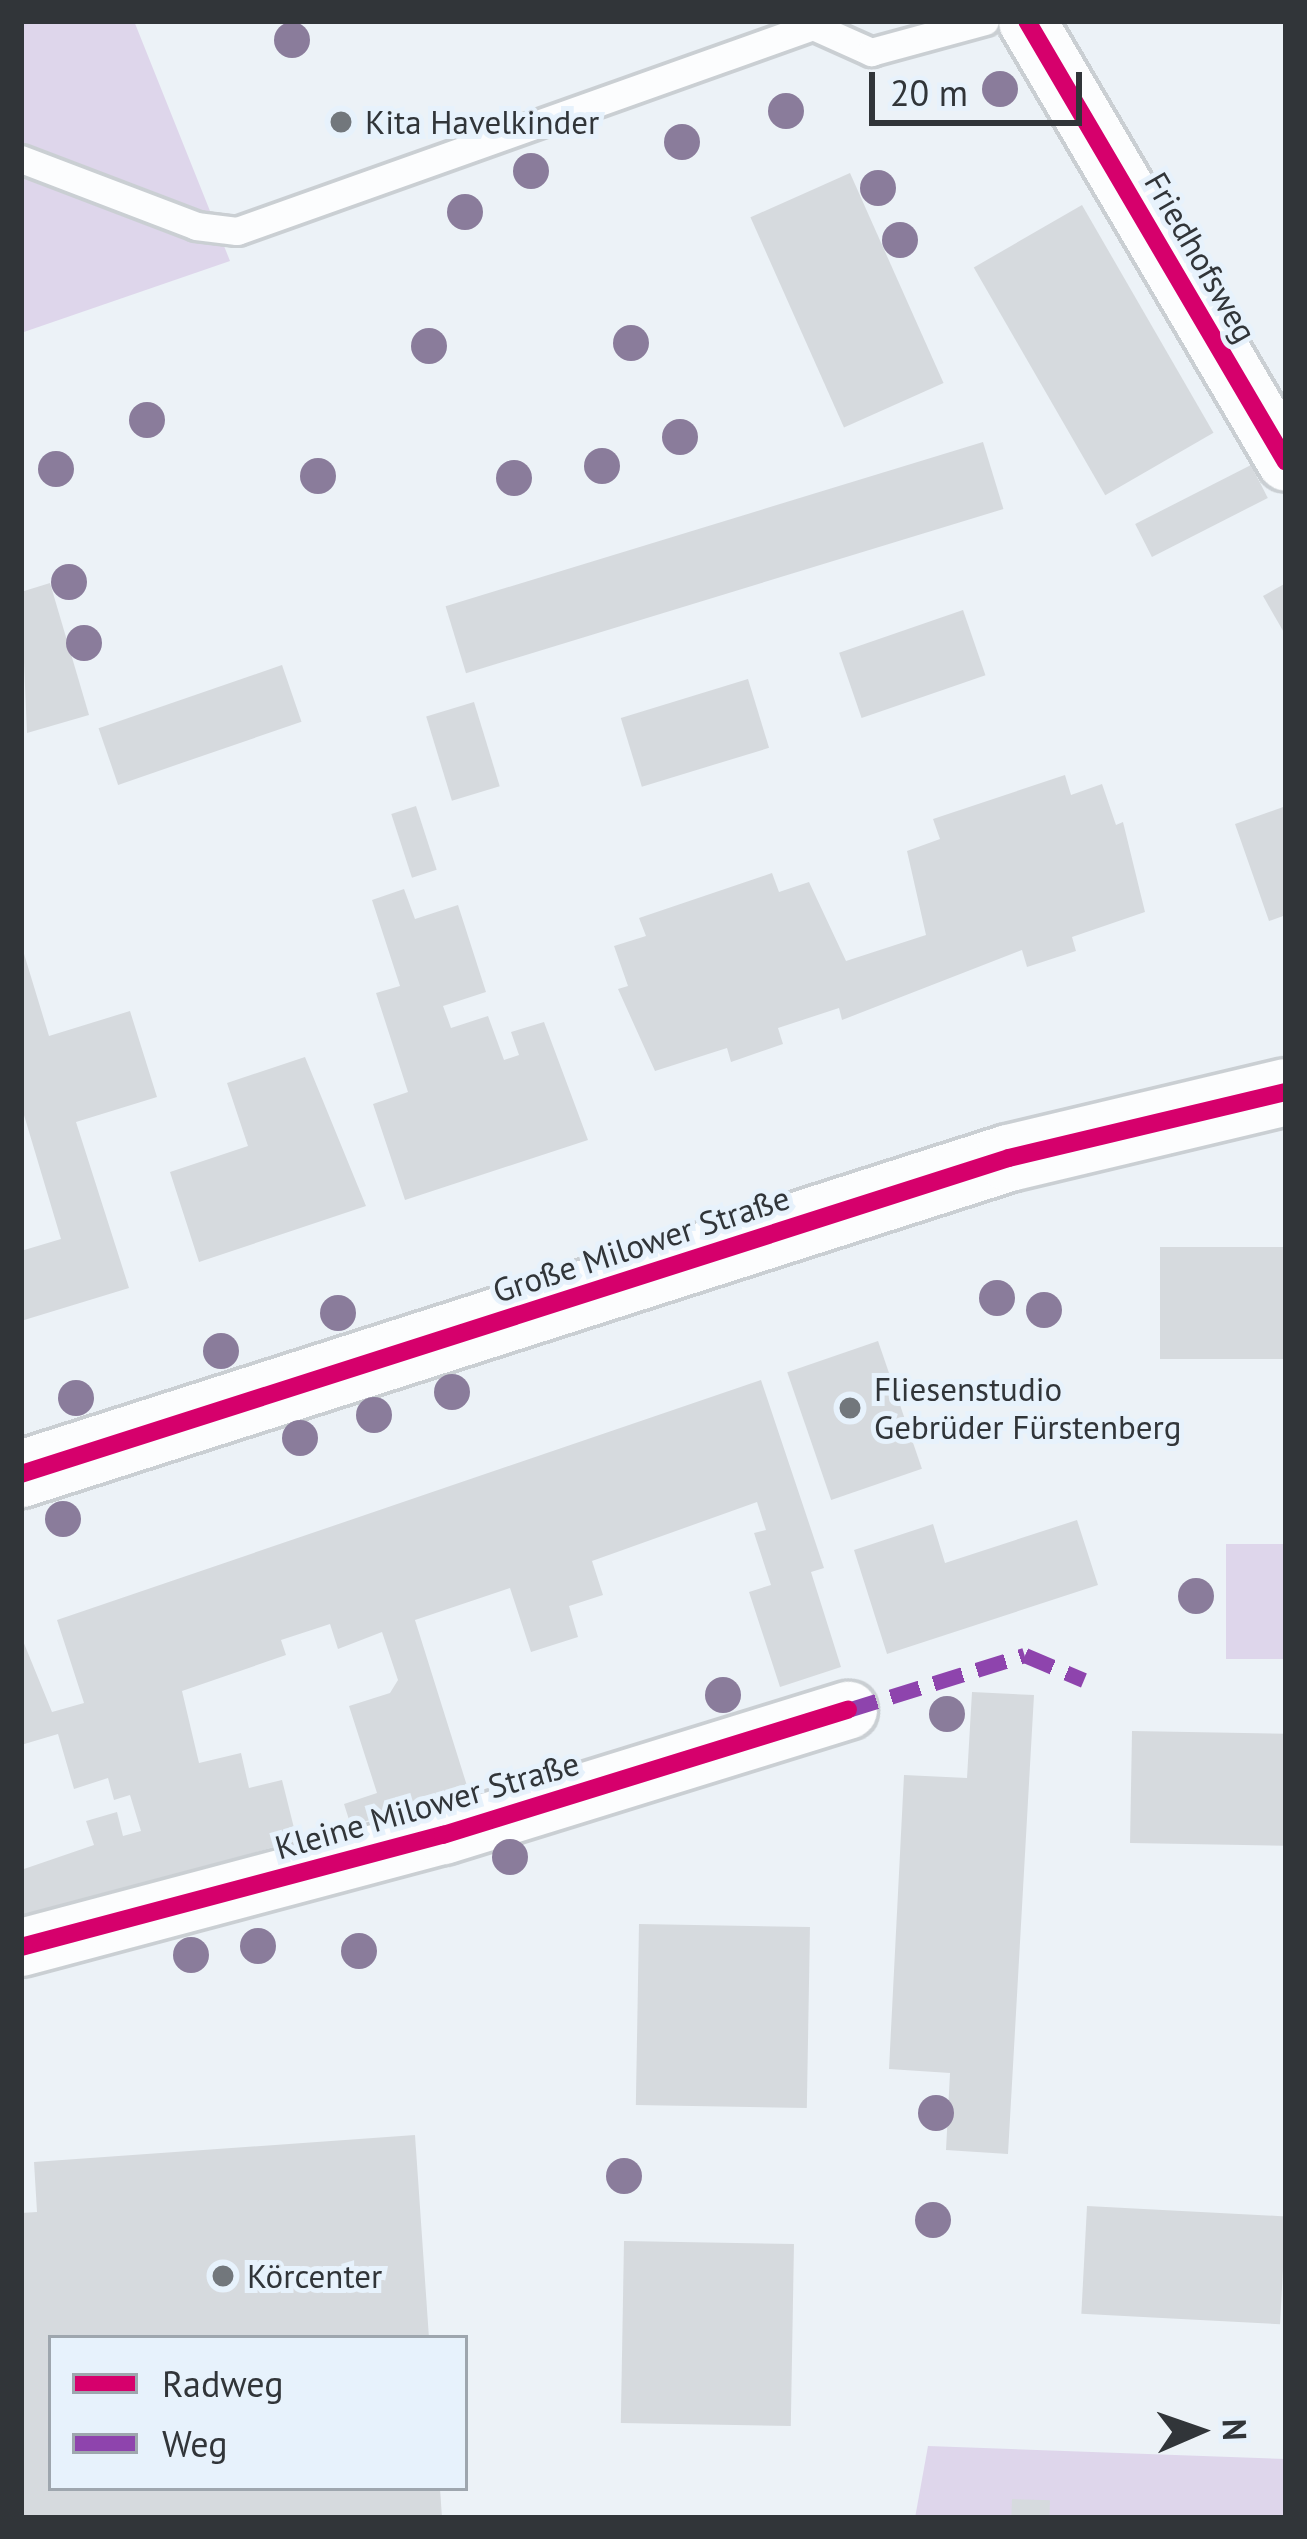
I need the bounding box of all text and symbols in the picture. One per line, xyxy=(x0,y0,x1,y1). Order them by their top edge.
scale bar xyxy=(875,48,1088,122)
text: 20 m xyxy=(890,69,968,116)
place label: Kita Havelkinder xyxy=(365,102,599,142)
marker: Kita Havelkinder xyxy=(328,109,354,135)
street label: Friedhofsweg xyxy=(1136,165,1266,349)
street label: Große Milower Straße xyxy=(488,1177,794,1311)
place label: Fliesenstudio Gebrüder Fürstenberg xyxy=(874,1369,1181,1447)
marker: Fliesenstudio Gebrüder Fürstenberg xyxy=(837,1395,863,1421)
street label: Kleine Milower Straße xyxy=(271,1743,583,1867)
place label: Körcenter xyxy=(247,2256,382,2296)
marker: Körcenter xyxy=(210,2263,236,2289)
legend xyxy=(48,2335,468,2491)
text: Radweg xyxy=(162,2360,284,2407)
north arrow xyxy=(1139,2371,1259,2491)
text: N xyxy=(1214,2418,1257,2441)
text: Weg xyxy=(162,2420,228,2467)

